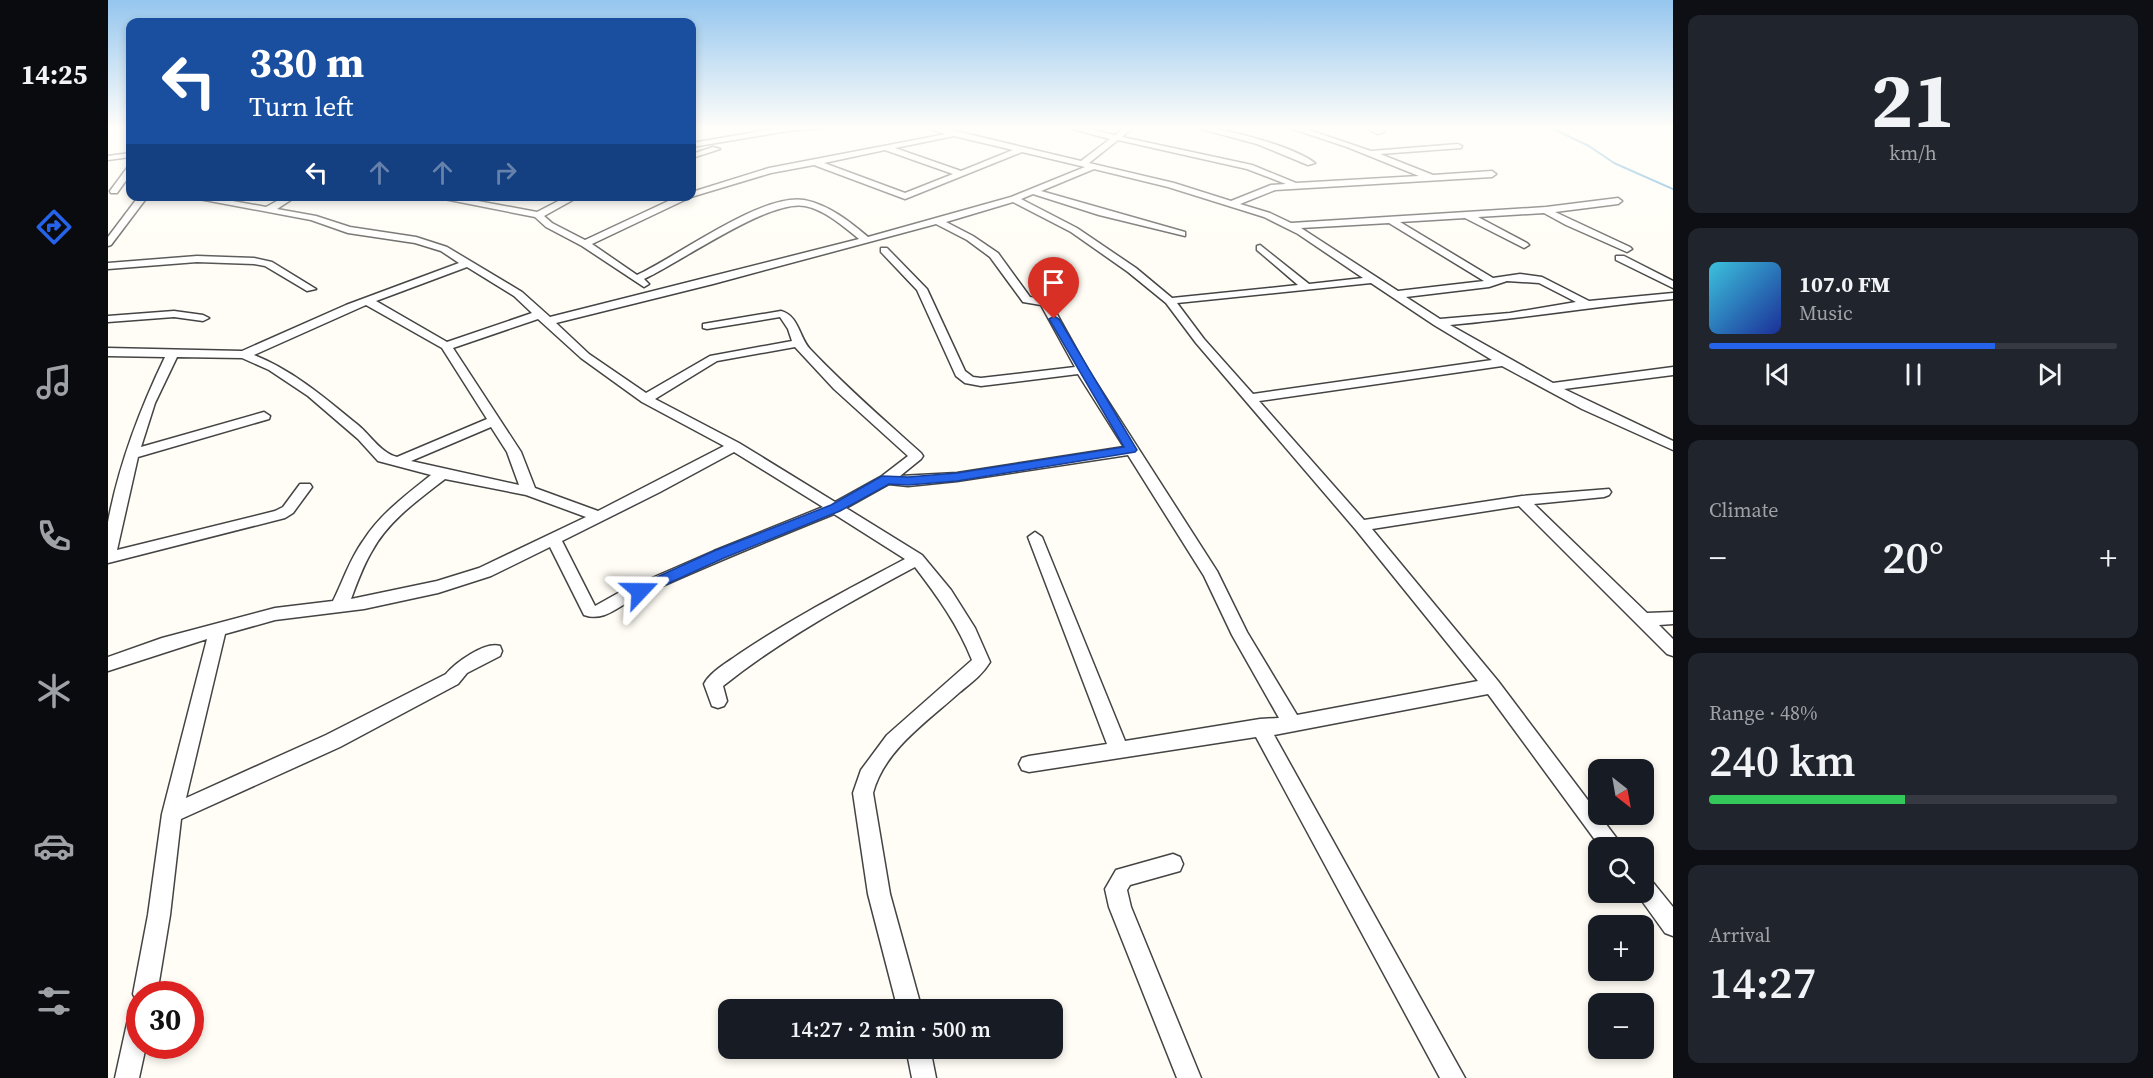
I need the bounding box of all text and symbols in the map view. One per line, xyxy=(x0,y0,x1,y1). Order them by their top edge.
text: 330 m xyxy=(249,33,364,91)
icon: left xyxy=(150,42,228,120)
text: 21 xyxy=(1871,46,1955,153)
text: 14:25 xyxy=(21,56,87,93)
text: Turn left xyxy=(249,88,353,125)
text: km/h xyxy=(1889,139,1937,167)
icon: left xyxy=(300,156,333,189)
icon: ahead xyxy=(363,156,396,189)
icon: ahead xyxy=(426,156,459,189)
icon: right xyxy=(489,156,522,189)
icon: directions xyxy=(33,206,75,248)
pin xyxy=(1028,257,1079,319)
icon: arrive xyxy=(1037,266,1070,299)
text: 107.0 FM xyxy=(1799,269,1890,299)
text: Music xyxy=(1799,299,1853,327)
icon: previous xyxy=(1761,358,1794,391)
icon: pause xyxy=(1897,358,1930,391)
icon: next xyxy=(2033,358,2066,391)
icon: music xyxy=(33,361,75,403)
text: Climate xyxy=(1709,496,1778,524)
icon: phone xyxy=(33,515,75,557)
text: 20° xyxy=(1882,526,1944,588)
text: − xyxy=(1709,535,1727,580)
text: + xyxy=(2100,535,2117,580)
position arrow xyxy=(608,559,672,623)
icon: climate xyxy=(33,670,75,712)
text: Range · 48% xyxy=(1709,699,1818,727)
text: 240 km xyxy=(1709,729,1856,791)
north arrow xyxy=(1588,759,1654,825)
map controls xyxy=(1588,759,1654,1059)
icon: car xyxy=(33,825,75,867)
button: search xyxy=(1588,837,1654,903)
button: + xyxy=(1588,915,1654,981)
text: Arrival xyxy=(1709,921,1771,949)
text: 14:27 xyxy=(1709,951,1816,1013)
icon: filters xyxy=(33,980,75,1022)
speed limit sign: 30 xyxy=(126,981,204,1059)
button: − xyxy=(1588,993,1654,1059)
text: 14:27 · 2 min · 500 m xyxy=(790,1014,991,1044)

